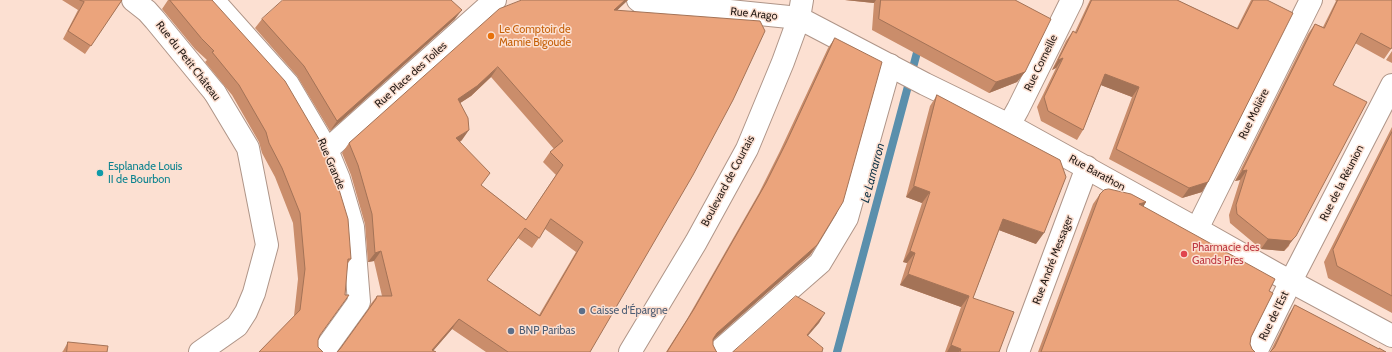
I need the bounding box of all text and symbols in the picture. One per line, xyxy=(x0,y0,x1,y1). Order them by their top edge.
street label: Rue Arago xyxy=(730,5,778,23)
street label: Rue du Petit Château xyxy=(153,19,223,103)
place label: Le Comptoir de Mamie Bigoude xyxy=(499,23,571,49)
marker: Le Comptoir de Mamie Bigoude xyxy=(486,31,496,41)
street label: Rue Corneille xyxy=(1022,33,1060,93)
street label: Rue Place des Toiles xyxy=(372,39,450,111)
street label: Rue Molière xyxy=(1236,87,1272,141)
street label: Boulevard de Courtais xyxy=(698,133,758,229)
street label: Rue Grande xyxy=(314,136,348,192)
water label: Le Lamarron xyxy=(858,142,888,204)
street label: Rue de la Réunion xyxy=(1317,143,1367,223)
street label: Rue Barathon xyxy=(1066,152,1128,194)
place label: Esplanade Louis II de Bourbon xyxy=(108,160,182,186)
marker: Esplanade Louis II de Bourbon xyxy=(95,168,105,178)
street label: Rue André Messager xyxy=(1030,214,1076,306)
place label: Pharmacie des Gands Pres xyxy=(1192,241,1260,267)
marker: Pharmacie des Gands Pres xyxy=(1179,249,1189,259)
street label: Rue de l'Est xyxy=(1256,289,1292,343)
place label: Caisse d'Épargne xyxy=(590,304,668,318)
marker: Caisse d'Épargne xyxy=(577,306,587,316)
place label: BNP Paribas xyxy=(519,324,575,338)
marker: BNP Paribas xyxy=(506,326,516,336)

